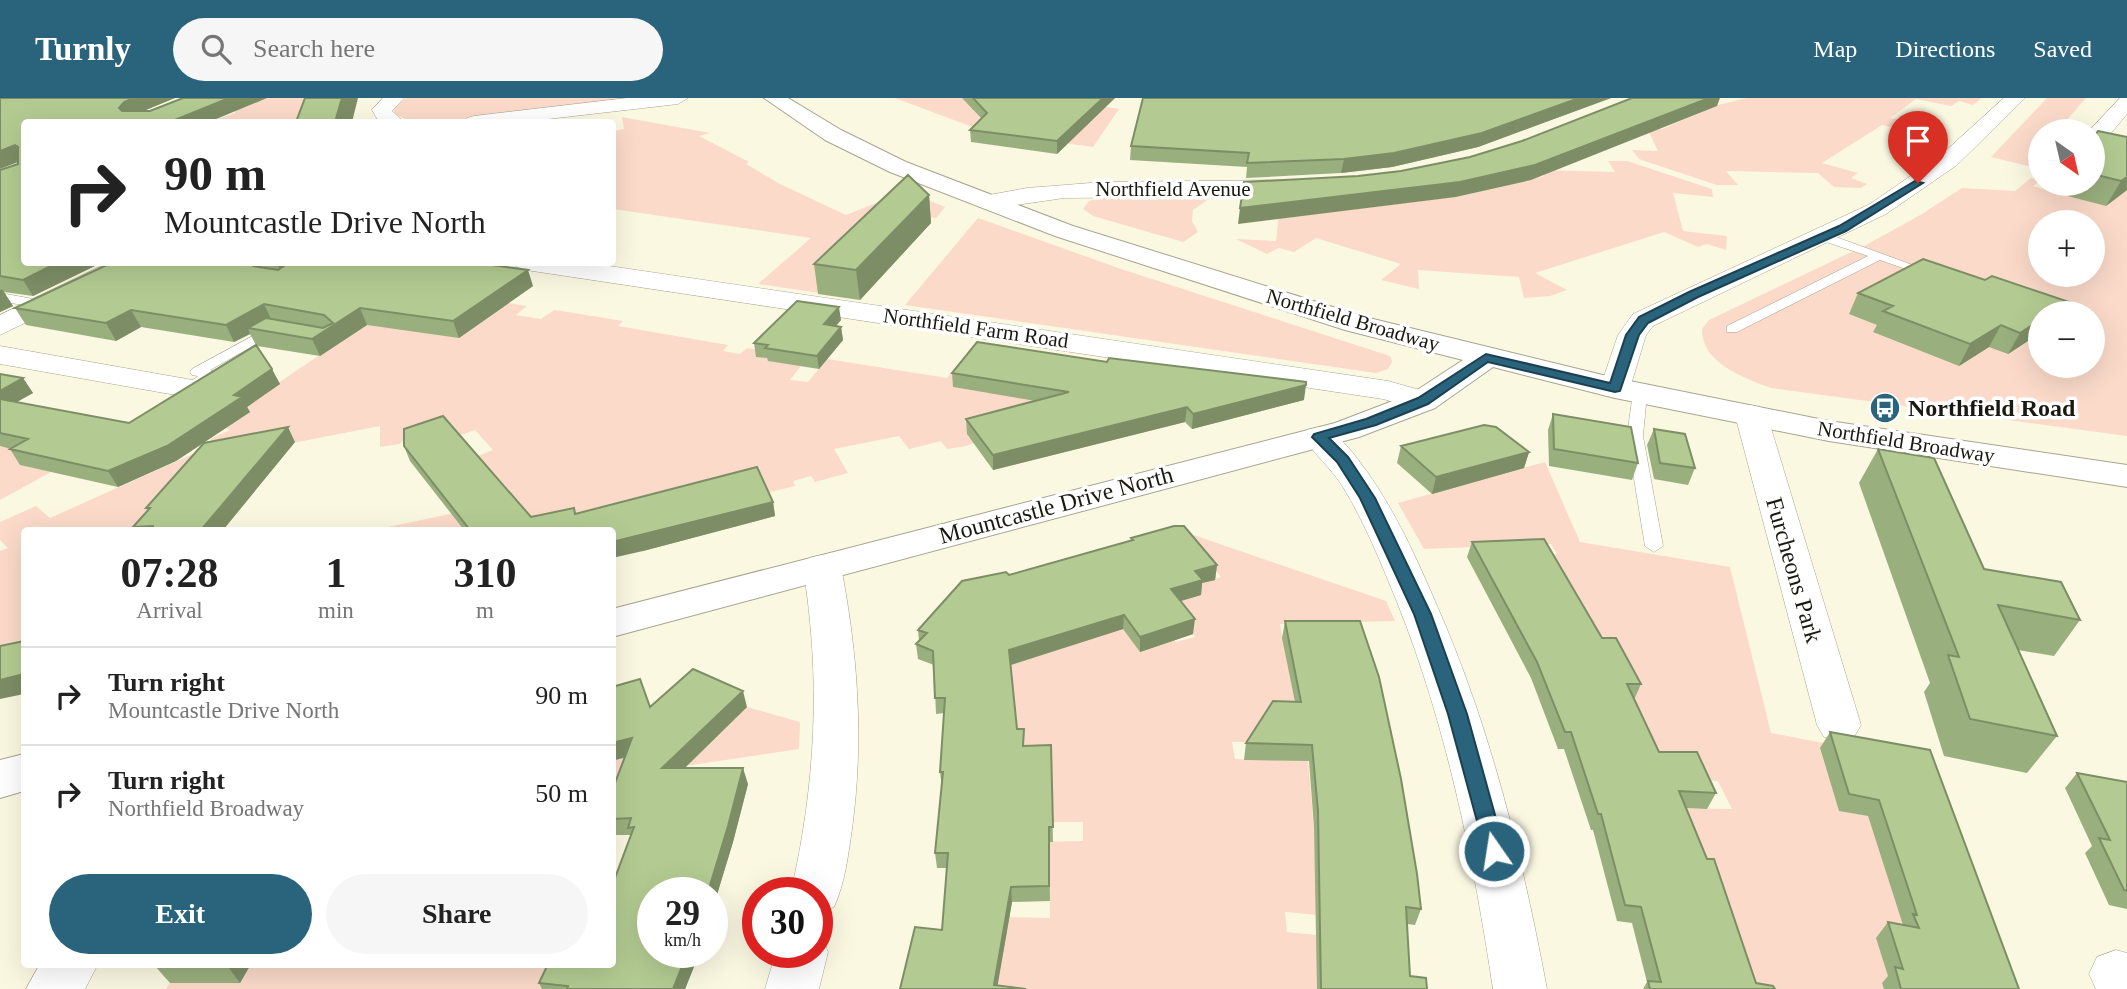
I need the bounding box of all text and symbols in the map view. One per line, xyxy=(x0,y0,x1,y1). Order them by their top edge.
search box xyxy=(173,18,663,81)
icon: search xyxy=(197,30,235,68)
text: Turnly xyxy=(35,31,131,67)
text: Search here xyxy=(253,34,375,63)
text: Map xyxy=(1813,36,1857,62)
text: Directions xyxy=(1895,36,1995,62)
text: Saved xyxy=(2033,36,2092,62)
pin xyxy=(1888,111,1948,183)
north arrow xyxy=(2028,119,2105,196)
map controls xyxy=(2028,119,2105,378)
icon: arrive xyxy=(1899,122,1937,160)
text: 90 m xyxy=(164,146,266,201)
icon: right xyxy=(49,147,140,238)
street label: Northfield Avenue xyxy=(1095,177,1251,201)
text: Mountcastle Drive North xyxy=(164,204,486,240)
button: + xyxy=(2028,210,2105,287)
street label: Northfield Broadway xyxy=(1264,284,1443,356)
button: − xyxy=(2028,301,2105,378)
street label: Northfield Farm Road xyxy=(882,303,1071,353)
bus stop icon: Northfield Road xyxy=(1868,391,1902,425)
place label: Northfield Road xyxy=(1908,395,2076,421)
street label: Northfield Broadway xyxy=(1816,416,1997,468)
street label: Mountcastle Drive North xyxy=(936,461,1176,549)
street label: Furcheons Park xyxy=(1761,494,1827,646)
text: 07:28 xyxy=(121,550,219,596)
text: 1 xyxy=(325,550,346,596)
text: 310 xyxy=(453,550,516,596)
text: Arrival xyxy=(136,598,203,623)
text: min xyxy=(318,598,354,623)
text: m xyxy=(476,598,494,623)
text: Turn right xyxy=(108,668,225,697)
icon: right xyxy=(49,677,87,715)
text: 90 m xyxy=(535,681,588,710)
text: Mountcastle Drive North xyxy=(108,698,339,723)
text: Turn right xyxy=(108,766,225,795)
icon: right xyxy=(49,775,87,813)
text: 50 m xyxy=(535,779,588,808)
text: Northfield Broadway xyxy=(108,796,304,821)
position arrow xyxy=(1457,814,1531,888)
button: Exit xyxy=(49,874,312,954)
button: Share xyxy=(326,874,588,954)
speed limit sign: 30 xyxy=(742,877,833,968)
text: 29 xyxy=(665,894,700,933)
text: km/h xyxy=(664,930,701,950)

